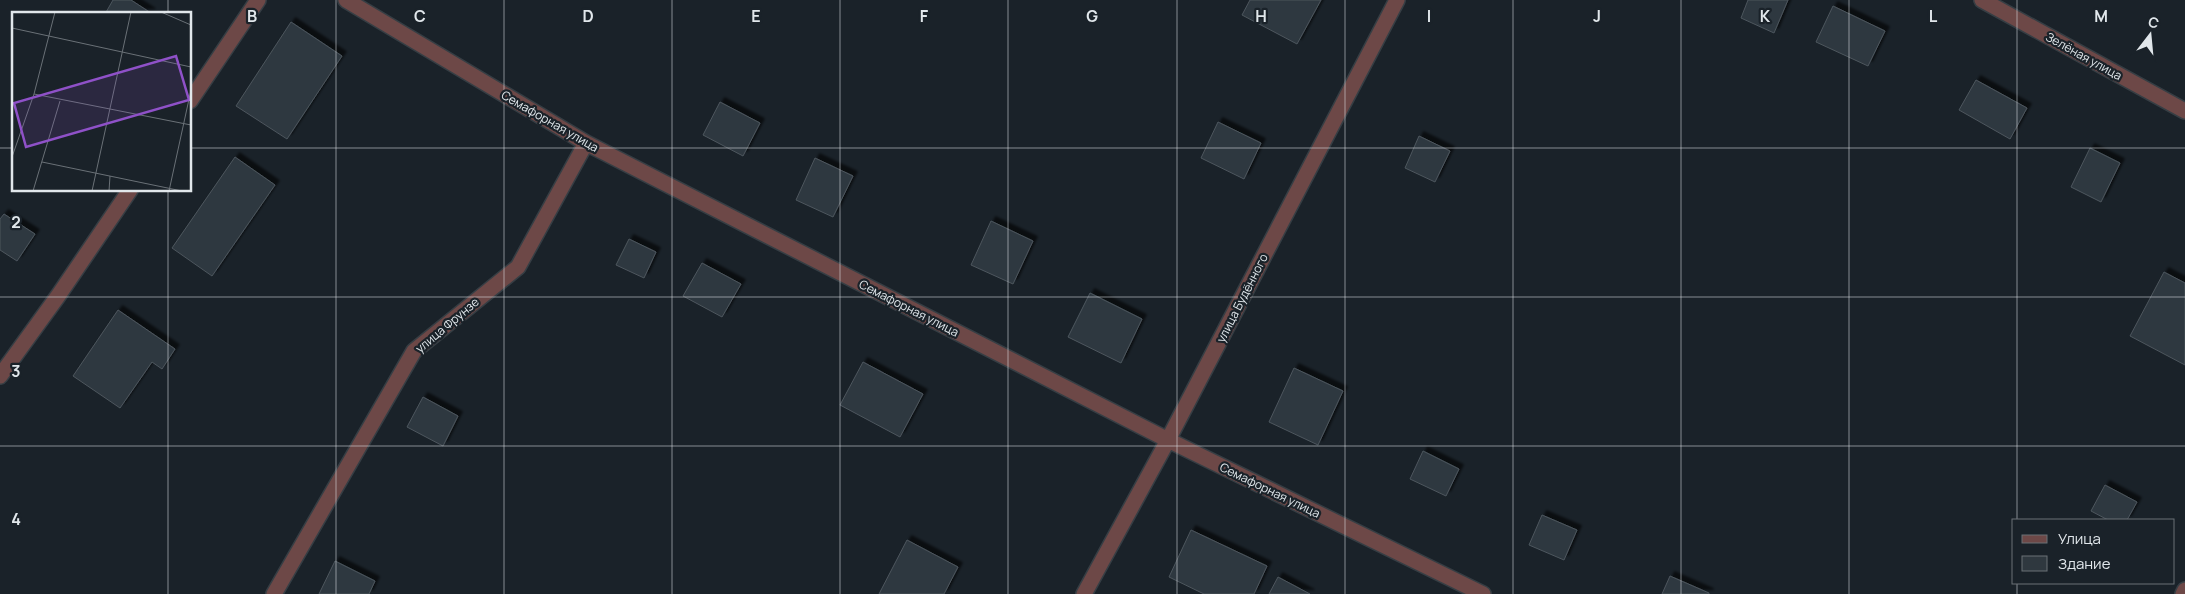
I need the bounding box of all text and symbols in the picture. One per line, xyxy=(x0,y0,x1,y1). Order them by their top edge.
text: B xyxy=(247,5,257,27)
text: C xyxy=(414,5,426,27)
text: D xyxy=(582,5,594,27)
text: E xyxy=(751,5,761,27)
text: F xyxy=(920,5,929,27)
text: G xyxy=(1086,5,1098,27)
text: H xyxy=(1255,5,1267,27)
text: I xyxy=(1427,5,1431,27)
text: J xyxy=(1593,5,1601,27)
text: K xyxy=(1760,5,1771,27)
text: L xyxy=(1929,5,1938,27)
text: M xyxy=(2094,5,2108,27)
north arrow xyxy=(2125,10,2175,60)
text: С xyxy=(2146,11,2161,33)
inset map xyxy=(12,12,191,191)
street label: Зелёная улица xyxy=(2043,28,2125,84)
street label: Семафорная улица xyxy=(498,86,602,156)
text: 2 xyxy=(11,211,21,233)
street label: улица Будённого xyxy=(1212,251,1272,345)
street label: Семафорная улица xyxy=(856,275,962,341)
street label: улица Фрунзе xyxy=(412,293,482,357)
text: 3 xyxy=(11,360,21,382)
street label: Семафорная улица xyxy=(1217,458,1323,522)
text: 4 xyxy=(11,508,21,530)
legend xyxy=(2012,519,2175,584)
text: Улица xyxy=(2058,528,2101,549)
text: Здание xyxy=(2058,553,2111,574)

